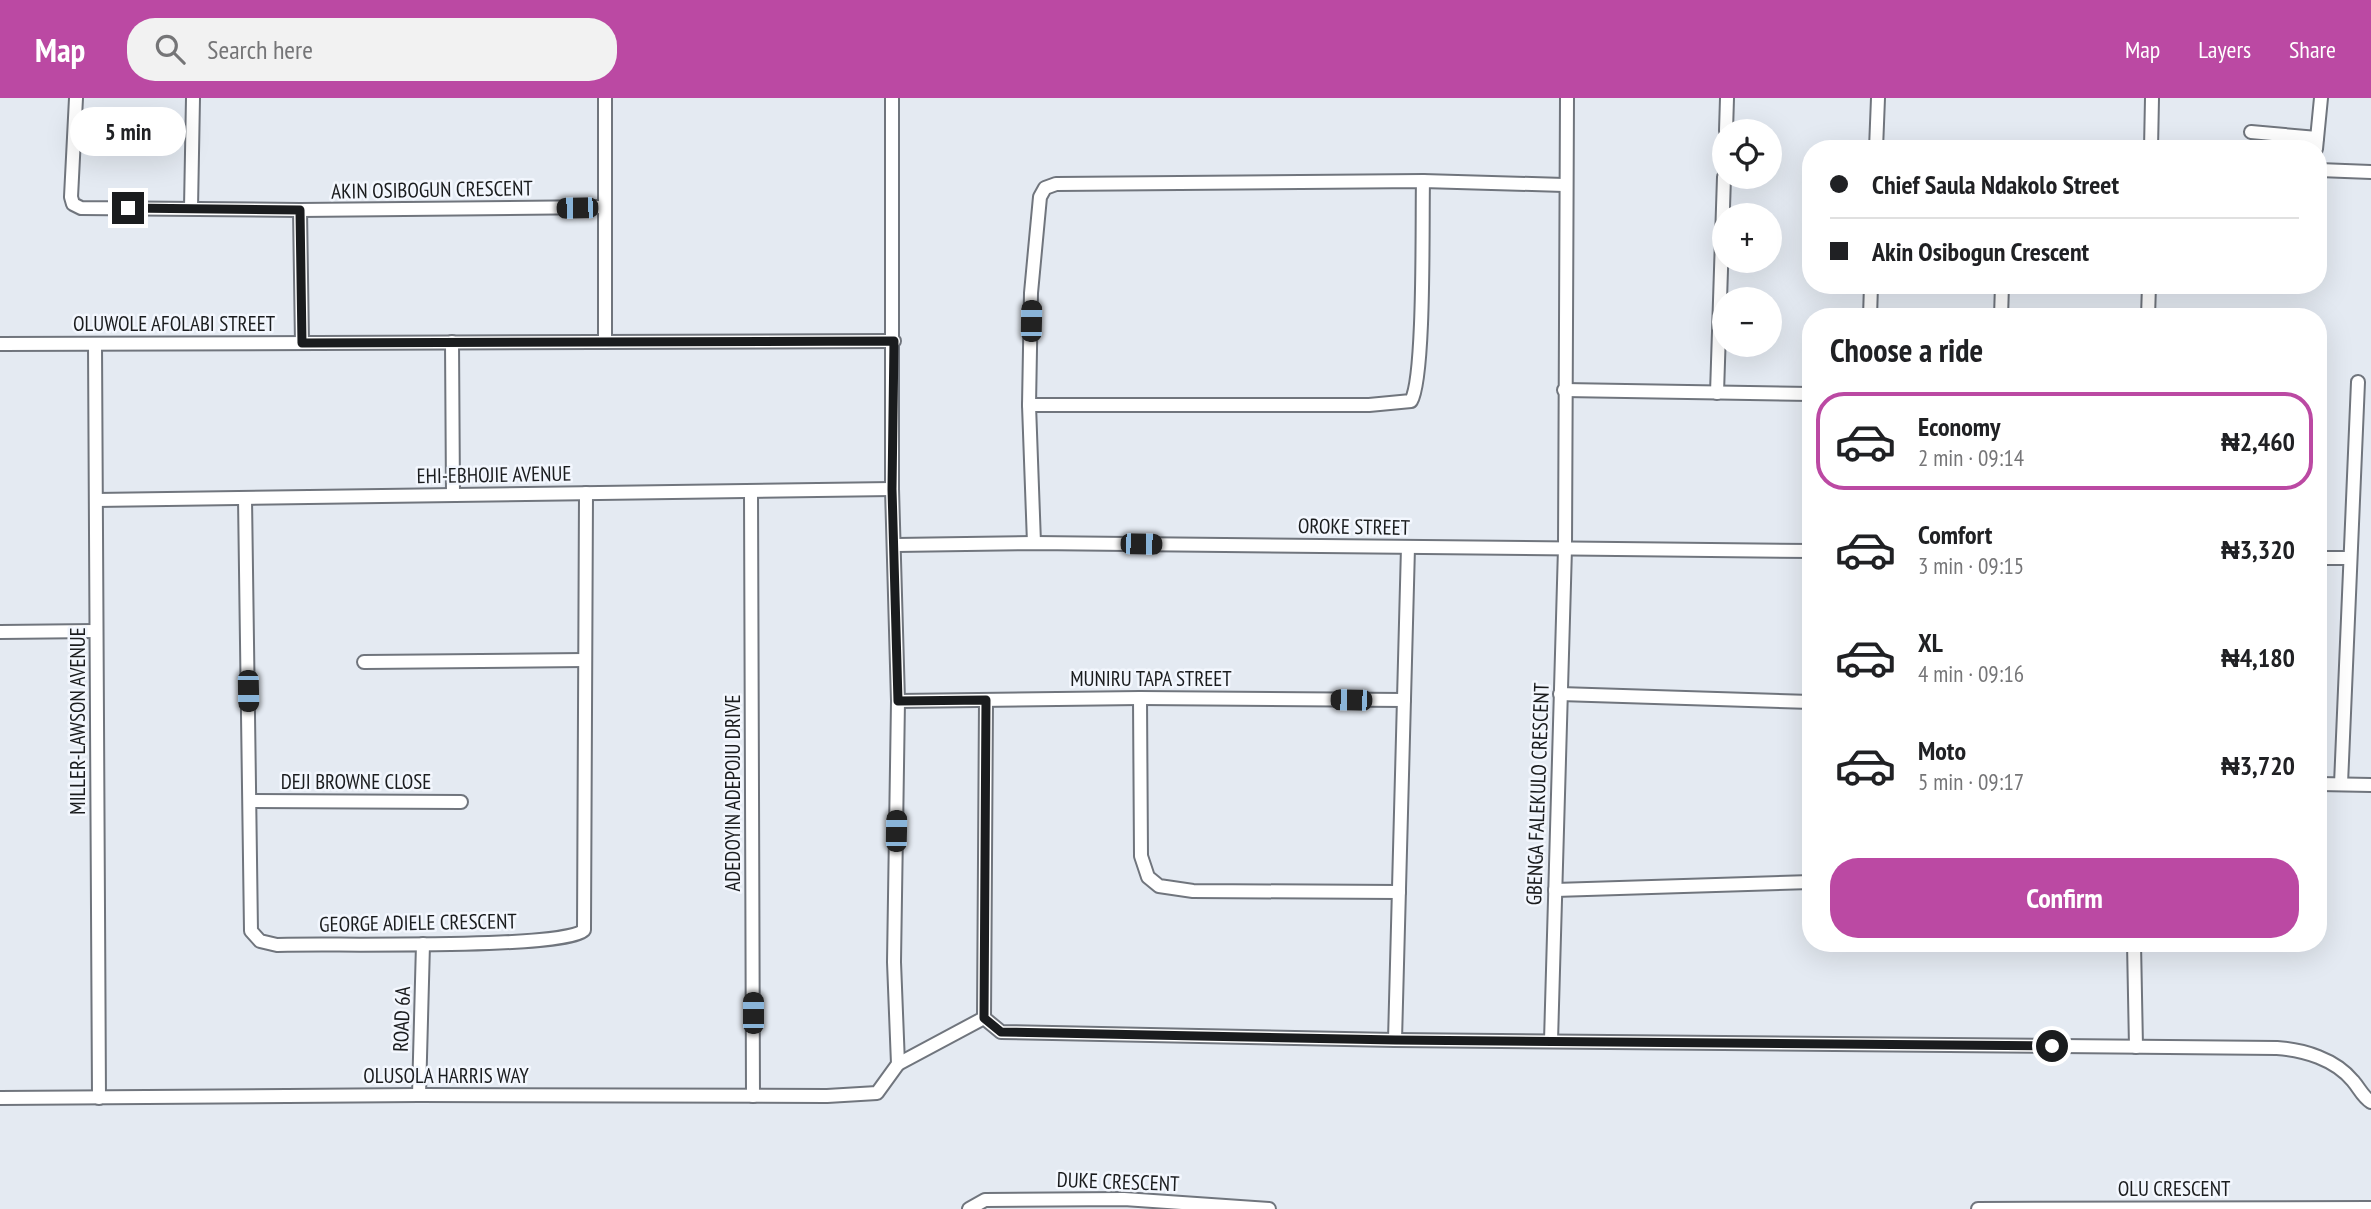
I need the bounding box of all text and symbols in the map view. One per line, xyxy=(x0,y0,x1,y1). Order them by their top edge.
search box xyxy=(127,18,617,81)
text: Map xyxy=(35,28,85,71)
icon: search xyxy=(151,30,189,68)
text: Search here xyxy=(207,33,313,66)
text: Map xyxy=(2125,34,2160,65)
text: Layers xyxy=(2198,34,2251,65)
text: Share xyxy=(2289,34,2336,65)
callout: 5 min xyxy=(70,106,186,155)
text: 5 min xyxy=(105,117,151,146)
map controls xyxy=(1712,119,1782,357)
button: locate xyxy=(1712,119,1782,189)
text: Chief Saula Ndakolo Street xyxy=(1872,168,2119,201)
street label: AKIN OSIBOGUN CRESCENT xyxy=(331,174,534,205)
route end xyxy=(112,192,144,224)
car xyxy=(556,197,599,219)
button: + xyxy=(1712,203,1782,273)
text: Akin Osibogun Crescent xyxy=(1872,235,2089,268)
button: − xyxy=(1712,287,1782,357)
car xyxy=(1021,300,1042,342)
street label: OLUWOLE AFOLABI STREET xyxy=(73,310,276,337)
text: Choose a ride xyxy=(1830,329,1983,371)
icon: car xyxy=(1834,410,1897,473)
text: Economy xyxy=(1918,410,2000,443)
text: ₦2,460 xyxy=(2221,425,2295,458)
text: 2 min · 09:14 xyxy=(1918,443,2024,472)
street label: EHI-EBHOJIE AVENUE xyxy=(416,460,572,489)
street label: OROKE STREET xyxy=(1298,512,1411,541)
icon: car xyxy=(1834,518,1897,581)
text: Comfort xyxy=(1918,518,1992,551)
car xyxy=(1120,533,1163,555)
text: ₦3,320 xyxy=(2221,533,2295,566)
text: 3 min · 09:15 xyxy=(1918,551,2024,580)
icon: car xyxy=(1834,626,1897,689)
text: XL xyxy=(1918,626,1943,659)
street label: MILLER-LAWSON AVENUE xyxy=(64,627,91,815)
text: ₦4,180 xyxy=(2221,641,2295,674)
text: 4 min · 09:16 xyxy=(1918,659,2024,688)
street label: MUNIRU TAPA STREET xyxy=(1070,665,1232,692)
car xyxy=(238,670,259,712)
street label: GBENGA FALEKULO CRESCENT xyxy=(1520,682,1555,906)
car xyxy=(1330,689,1373,711)
street label: ADEDOYIN ADEPOJU DRIVE xyxy=(719,694,746,892)
icon: car xyxy=(1834,734,1897,797)
text: Moto xyxy=(1918,734,1966,767)
text: ₦3,720 xyxy=(2221,749,2295,782)
text: 5 min · 09:17 xyxy=(1918,767,2024,796)
street label: DEJI BROWNE CLOSE xyxy=(281,768,431,795)
car xyxy=(886,810,907,852)
button: Confirm xyxy=(1830,858,2299,938)
street label: GEORGE ADIELE CRESCENT xyxy=(319,907,518,938)
street label: ROAD 6A xyxy=(387,986,416,1052)
car xyxy=(743,992,764,1034)
route start xyxy=(2036,1030,2068,1062)
street label: OLUSOLA HARRIS WAY xyxy=(363,1062,529,1089)
street label: DUKE CRESCENT xyxy=(1056,1166,1180,1197)
street label: OLU CRESCENT xyxy=(2118,1175,2231,1202)

